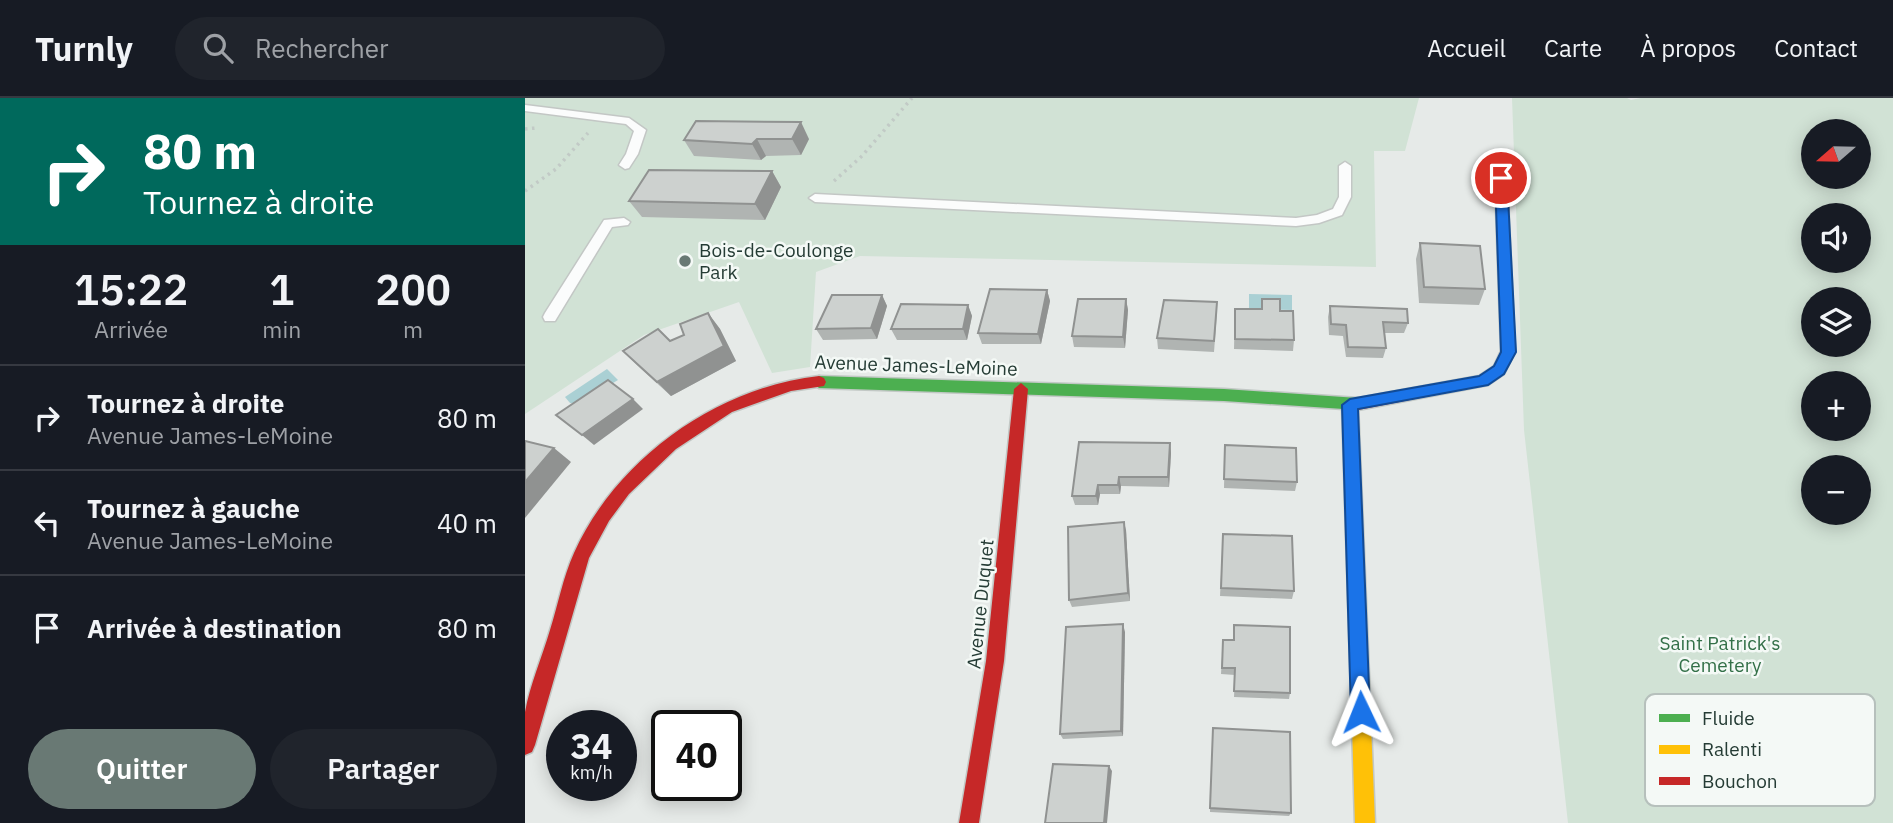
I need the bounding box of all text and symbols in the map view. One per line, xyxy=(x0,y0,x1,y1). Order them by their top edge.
search box xyxy=(175,17,665,80)
text: Turnly xyxy=(35,27,133,70)
icon: search xyxy=(199,29,237,67)
text: Rechercher xyxy=(255,31,389,65)
text: Accueil xyxy=(1427,32,1506,64)
text: Carte xyxy=(1544,32,1602,64)
text: À propos xyxy=(1640,32,1736,64)
text: Contact xyxy=(1774,32,1858,64)
text: 80 m xyxy=(143,119,257,182)
north arrow xyxy=(1801,119,1871,189)
map controls xyxy=(1801,119,1871,525)
icon: right xyxy=(28,126,119,217)
pin xyxy=(1471,148,1531,208)
icon: arrive xyxy=(1482,159,1520,197)
text: Tournez à droite xyxy=(143,181,374,223)
button: sound xyxy=(1801,203,1871,273)
place label: Bois-de-Coulonge Park xyxy=(699,238,853,284)
marker: Bois-de-Coulonge Park xyxy=(677,253,693,269)
text: 15:22 xyxy=(74,262,188,317)
text: 1 xyxy=(269,262,294,317)
text: 200 xyxy=(375,262,451,317)
button: layers xyxy=(1801,287,1871,357)
text: Arrivée xyxy=(94,314,168,344)
text: min xyxy=(262,314,301,344)
text: m xyxy=(403,314,423,344)
street label: Avenue James-LeMoine xyxy=(814,349,1018,381)
button: + xyxy=(1801,371,1871,441)
text: Tournez à droite xyxy=(87,386,284,420)
icon: right xyxy=(28,399,66,437)
text: 80 m xyxy=(437,401,497,435)
text: Avenue James-LeMoine xyxy=(87,420,333,450)
button: − xyxy=(1801,455,1871,525)
text: Tournez à gauche xyxy=(87,491,300,525)
icon: left xyxy=(28,504,66,542)
text: 40 m xyxy=(437,506,497,540)
text: Avenue James-LeMoine xyxy=(87,525,333,555)
street label: Avenue Duquet xyxy=(961,538,999,670)
icon: arrive xyxy=(28,609,66,647)
text: Arrivée à destination xyxy=(87,611,342,645)
text: 80 m xyxy=(437,611,497,645)
park label: Saint Patrick's Cemetery xyxy=(1659,631,1781,677)
position arrow xyxy=(1324,675,1398,749)
legend xyxy=(1645,694,1875,806)
text: Fluide xyxy=(1702,706,1755,730)
speed limit sign: 40 xyxy=(651,710,742,801)
text: 34 xyxy=(570,723,613,769)
button: Quitter xyxy=(28,729,256,809)
button: Partager xyxy=(270,729,497,809)
text: Ralenti xyxy=(1702,737,1762,761)
text: km/h xyxy=(570,761,613,784)
text: Bouchon xyxy=(1702,769,1778,793)

